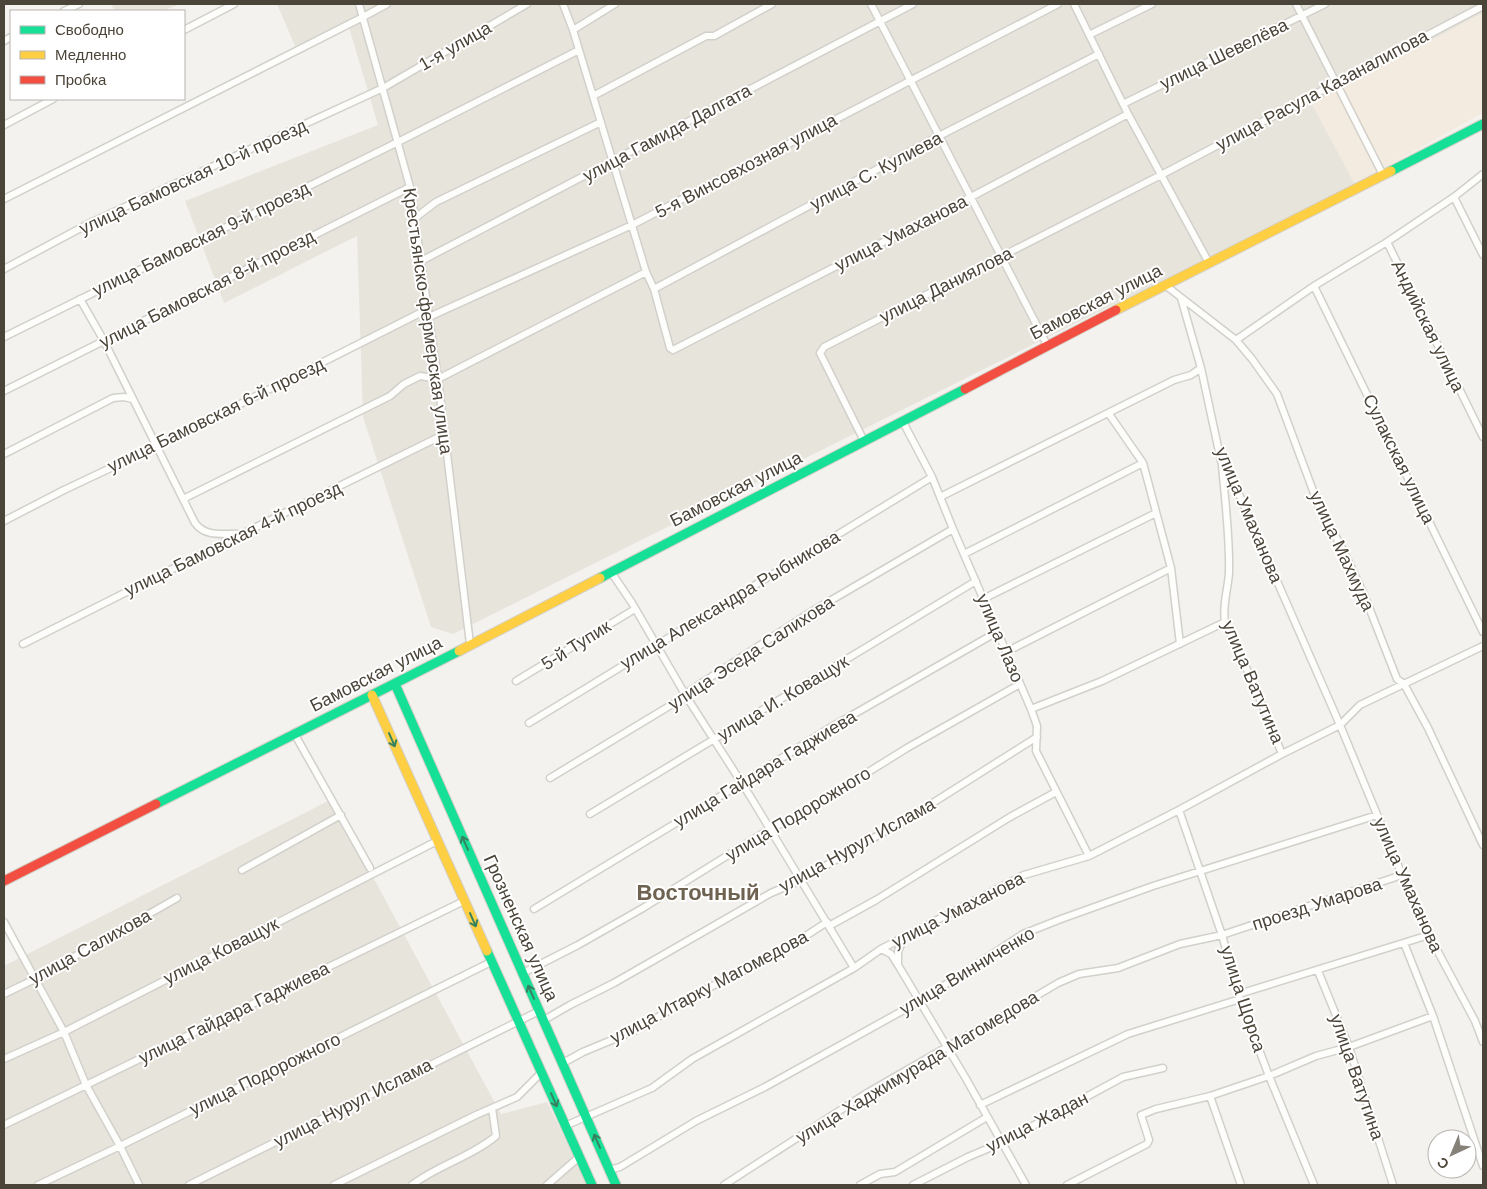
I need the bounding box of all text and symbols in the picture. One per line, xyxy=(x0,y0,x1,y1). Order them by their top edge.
legend xyxy=(10,10,185,100)
street label: улица Шевелёва xyxy=(1157,14,1292,94)
street label: 1-я улица xyxy=(415,17,496,75)
text: Свободно xyxy=(55,21,124,38)
street label: улица Расула Казаналипова xyxy=(1213,25,1432,155)
text: Медленно xyxy=(55,46,126,63)
text: Пробка xyxy=(55,71,107,88)
street label: улица Гамида Далгата xyxy=(579,80,755,186)
street label: 5-я Винсовхозная улица xyxy=(652,109,841,222)
street label: улица Бамовская 10-й проезд xyxy=(76,115,310,239)
street label: улица С. Кулиева xyxy=(807,127,946,214)
street label: улица Бамовская 9-й проезд xyxy=(89,177,313,300)
street label: Крестьянско-фермерская улица xyxy=(399,187,457,456)
street label: улица Умаханова xyxy=(832,191,971,275)
street label: улица Бамовская 8-й проезд xyxy=(96,226,318,352)
street label: улица Даниялова xyxy=(876,242,1017,327)
street label: Андийская улица xyxy=(1387,257,1469,396)
street label: Бамовская улица xyxy=(1027,260,1166,344)
street label: улица Бамовская 6-й проезд xyxy=(104,353,328,476)
street label: Сулакская улица xyxy=(1359,391,1439,528)
street label: улица Умаханова xyxy=(1211,444,1287,587)
street label: Бамовская улица xyxy=(667,447,806,531)
street label: улица Бамовская 4-й проезд xyxy=(121,477,345,600)
street label: улица Махмуда xyxy=(1305,488,1379,615)
street label: улица Александра Рыбникова xyxy=(617,526,844,674)
street label: улица Эседа Салихова xyxy=(664,591,838,714)
street label: улица Лазо xyxy=(972,591,1028,685)
street label: 5-й Тупик xyxy=(538,616,614,674)
street label: улица Ватутина xyxy=(1218,617,1288,747)
street label: Бамовская улица xyxy=(307,632,446,716)
street label: улица И. Коващук xyxy=(714,651,852,745)
street label: улица Гайдара Гаджиева xyxy=(670,706,861,832)
one-way arrow xyxy=(387,732,397,747)
street label: улица Подорожного xyxy=(722,763,874,865)
street label: улица Нурул Ислама xyxy=(776,793,939,896)
street label: улица Умаханова xyxy=(1369,814,1447,956)
one-way arrow xyxy=(460,836,470,851)
street label: Грозненская улица xyxy=(480,852,563,1005)
street label: улица Умаханова xyxy=(889,868,1028,952)
street label: проезд Умарова xyxy=(1250,873,1385,934)
district label: Восточный xyxy=(636,880,760,905)
street label: улица Салихова xyxy=(25,905,155,989)
one-way arrow xyxy=(468,912,478,927)
street label: улица Коващук xyxy=(160,913,282,989)
street label: улица Винниченко xyxy=(896,923,1038,1019)
street label: улица Итарку Магомедова xyxy=(607,926,812,1048)
street label: улица Щорса xyxy=(1216,943,1270,1056)
street label: улица Гайдара Гаджиева xyxy=(135,958,333,1068)
one-way arrow xyxy=(526,985,536,1000)
street label: улица Хаджимурада Магомедова xyxy=(792,986,1043,1147)
street label: улица Ватутина xyxy=(1326,1011,1388,1143)
street label: улица Подорожного xyxy=(186,1029,344,1119)
street label: улица Нурул Ислама xyxy=(270,1054,436,1152)
street label: улица Жадан xyxy=(983,1088,1091,1156)
one-way arrow xyxy=(549,1092,559,1107)
north arrow xyxy=(1427,1129,1477,1179)
one-way arrow xyxy=(591,1134,601,1149)
text: С xyxy=(1434,1154,1452,1173)

